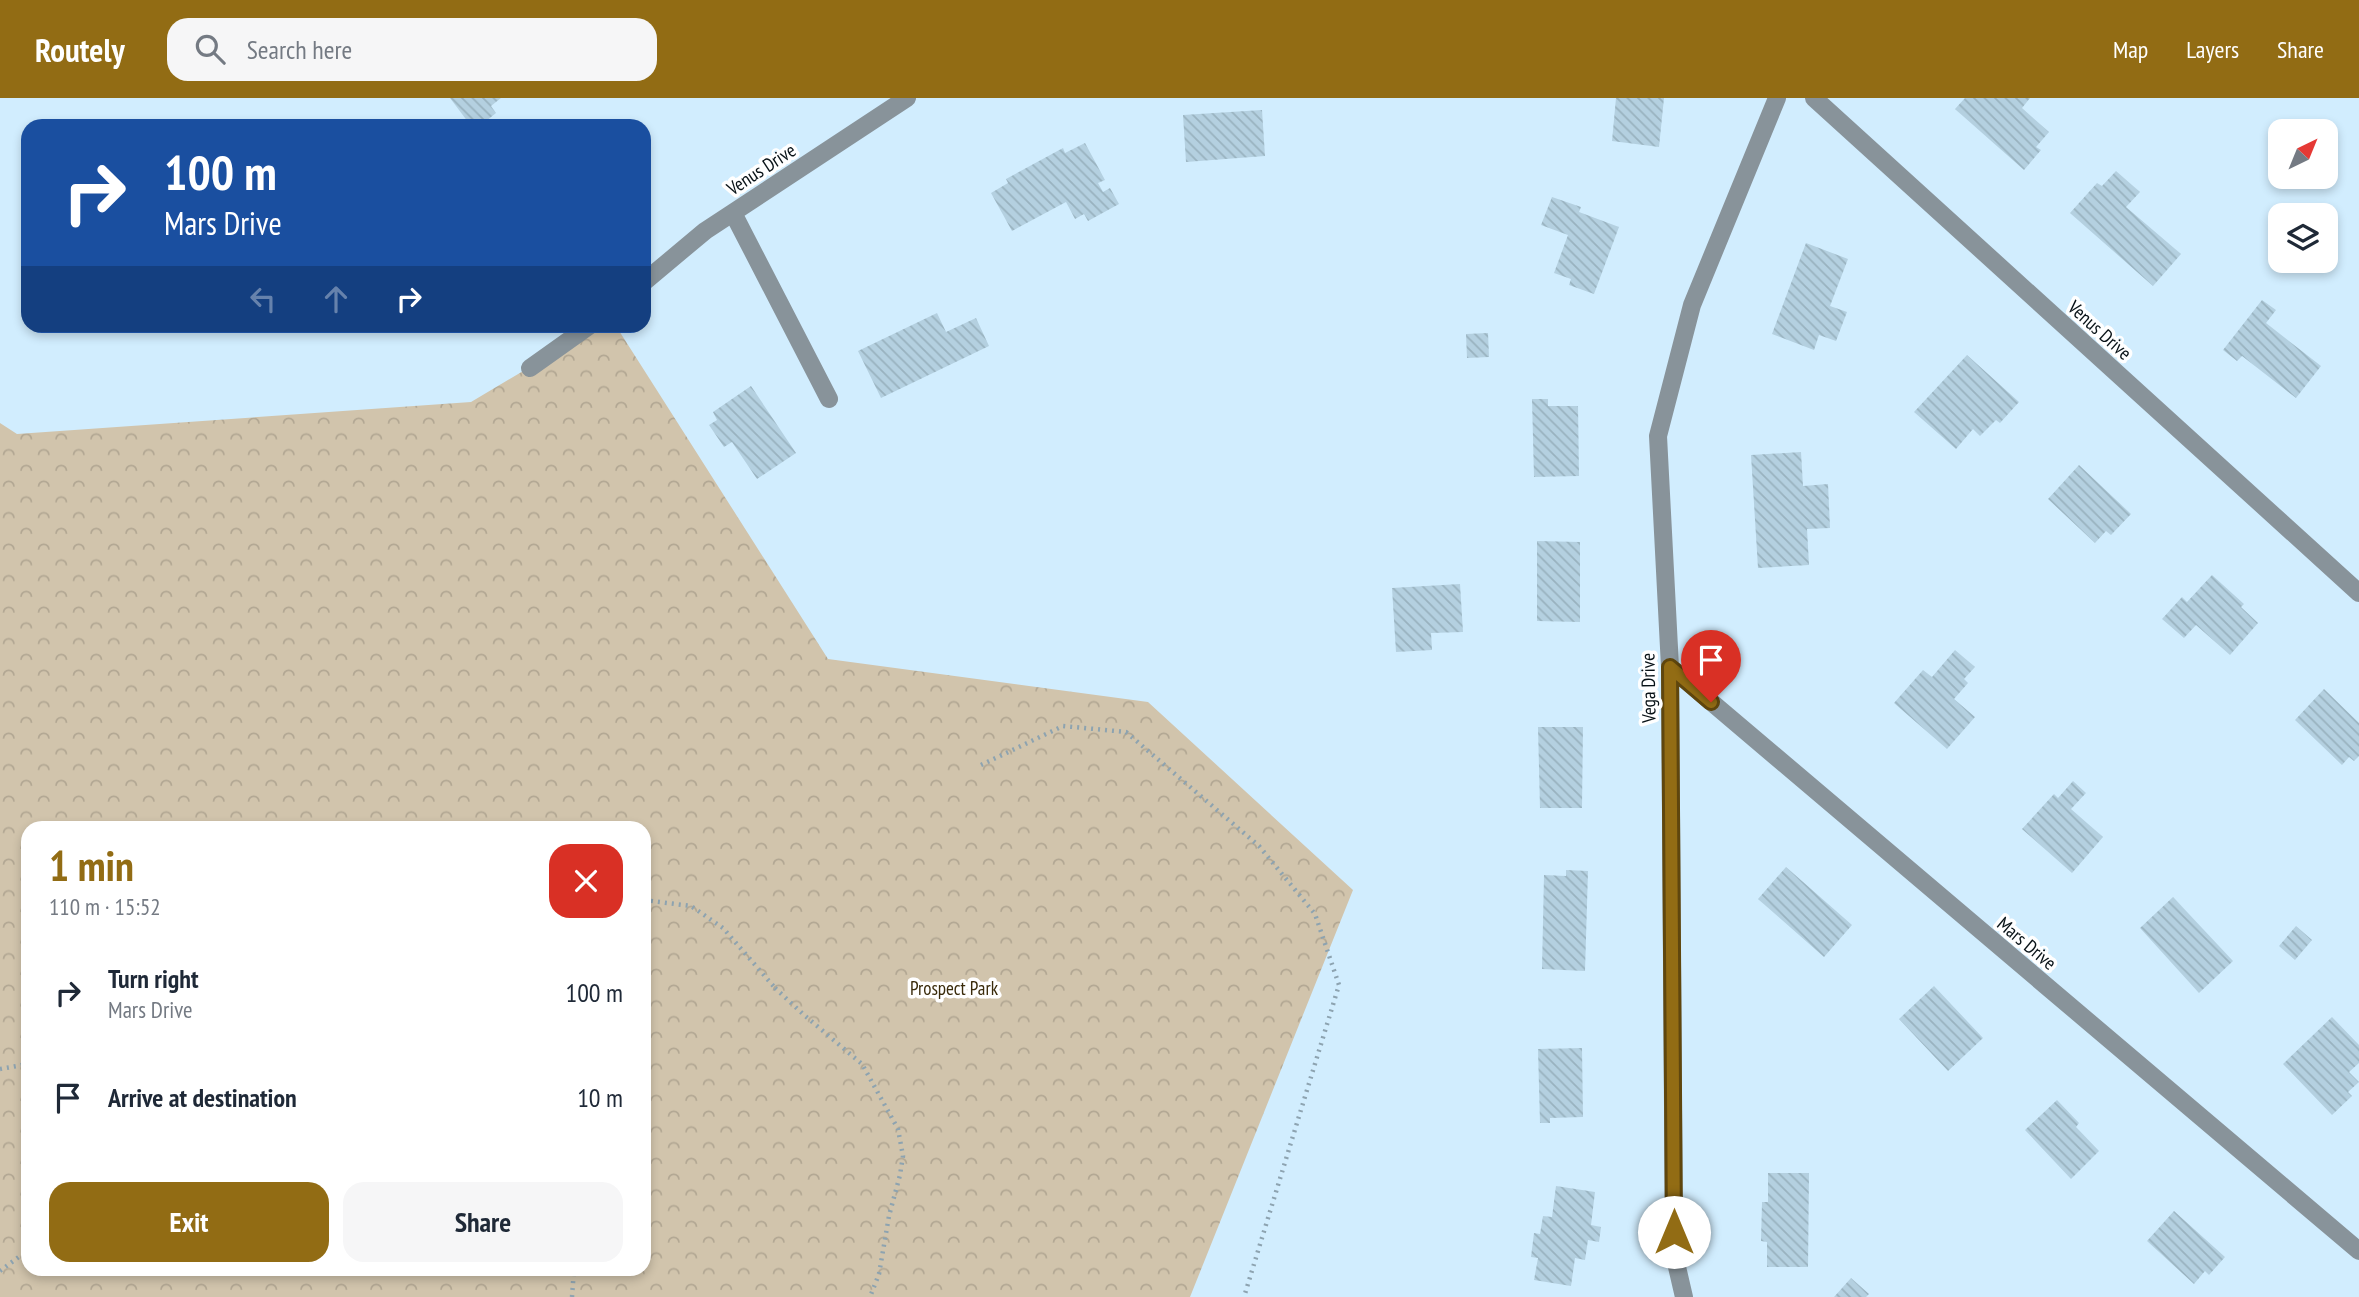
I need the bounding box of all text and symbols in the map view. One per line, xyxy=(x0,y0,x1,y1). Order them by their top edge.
search box xyxy=(167,18,657,81)
text: Routely xyxy=(35,28,125,71)
icon: search xyxy=(191,30,229,68)
text: Search here xyxy=(247,33,352,66)
text: Map xyxy=(2113,34,2148,65)
text: Layers xyxy=(2186,34,2239,65)
text: Share xyxy=(2277,34,2324,65)
north arrow xyxy=(2268,119,2338,189)
map controls xyxy=(2268,119,2338,273)
street label: Venus Drive xyxy=(721,138,800,201)
text: 100 m xyxy=(164,140,277,204)
icon: right xyxy=(49,147,140,238)
text: Mars Drive xyxy=(164,202,282,244)
button: layers xyxy=(2268,203,2338,273)
icon: left xyxy=(244,280,282,318)
icon: ahead xyxy=(317,280,355,318)
icon: right xyxy=(390,280,428,318)
street label: Venus Drive xyxy=(2063,295,2137,365)
pin xyxy=(1681,630,1741,702)
icon: arrive xyxy=(1692,641,1730,679)
street label: Vega Drive xyxy=(1635,653,1661,724)
text: 1 min xyxy=(49,838,134,893)
button: close xyxy=(549,844,623,918)
text: 110 m · 15:52 xyxy=(49,892,161,921)
street label: Mars Drive xyxy=(1993,911,2062,975)
text: Turn right xyxy=(108,962,199,995)
icon: right xyxy=(49,974,87,1012)
text: 100 m xyxy=(565,976,623,1009)
park label: Prospect Park xyxy=(910,976,999,1000)
text: Mars Drive xyxy=(108,995,193,1024)
icon: arrive xyxy=(49,1079,87,1117)
text: Arrive at destination xyxy=(108,1081,297,1114)
text: 10 m xyxy=(577,1081,623,1114)
button: Exit xyxy=(49,1182,329,1262)
button: Share xyxy=(343,1182,623,1262)
position arrow xyxy=(1637,1195,1711,1269)

